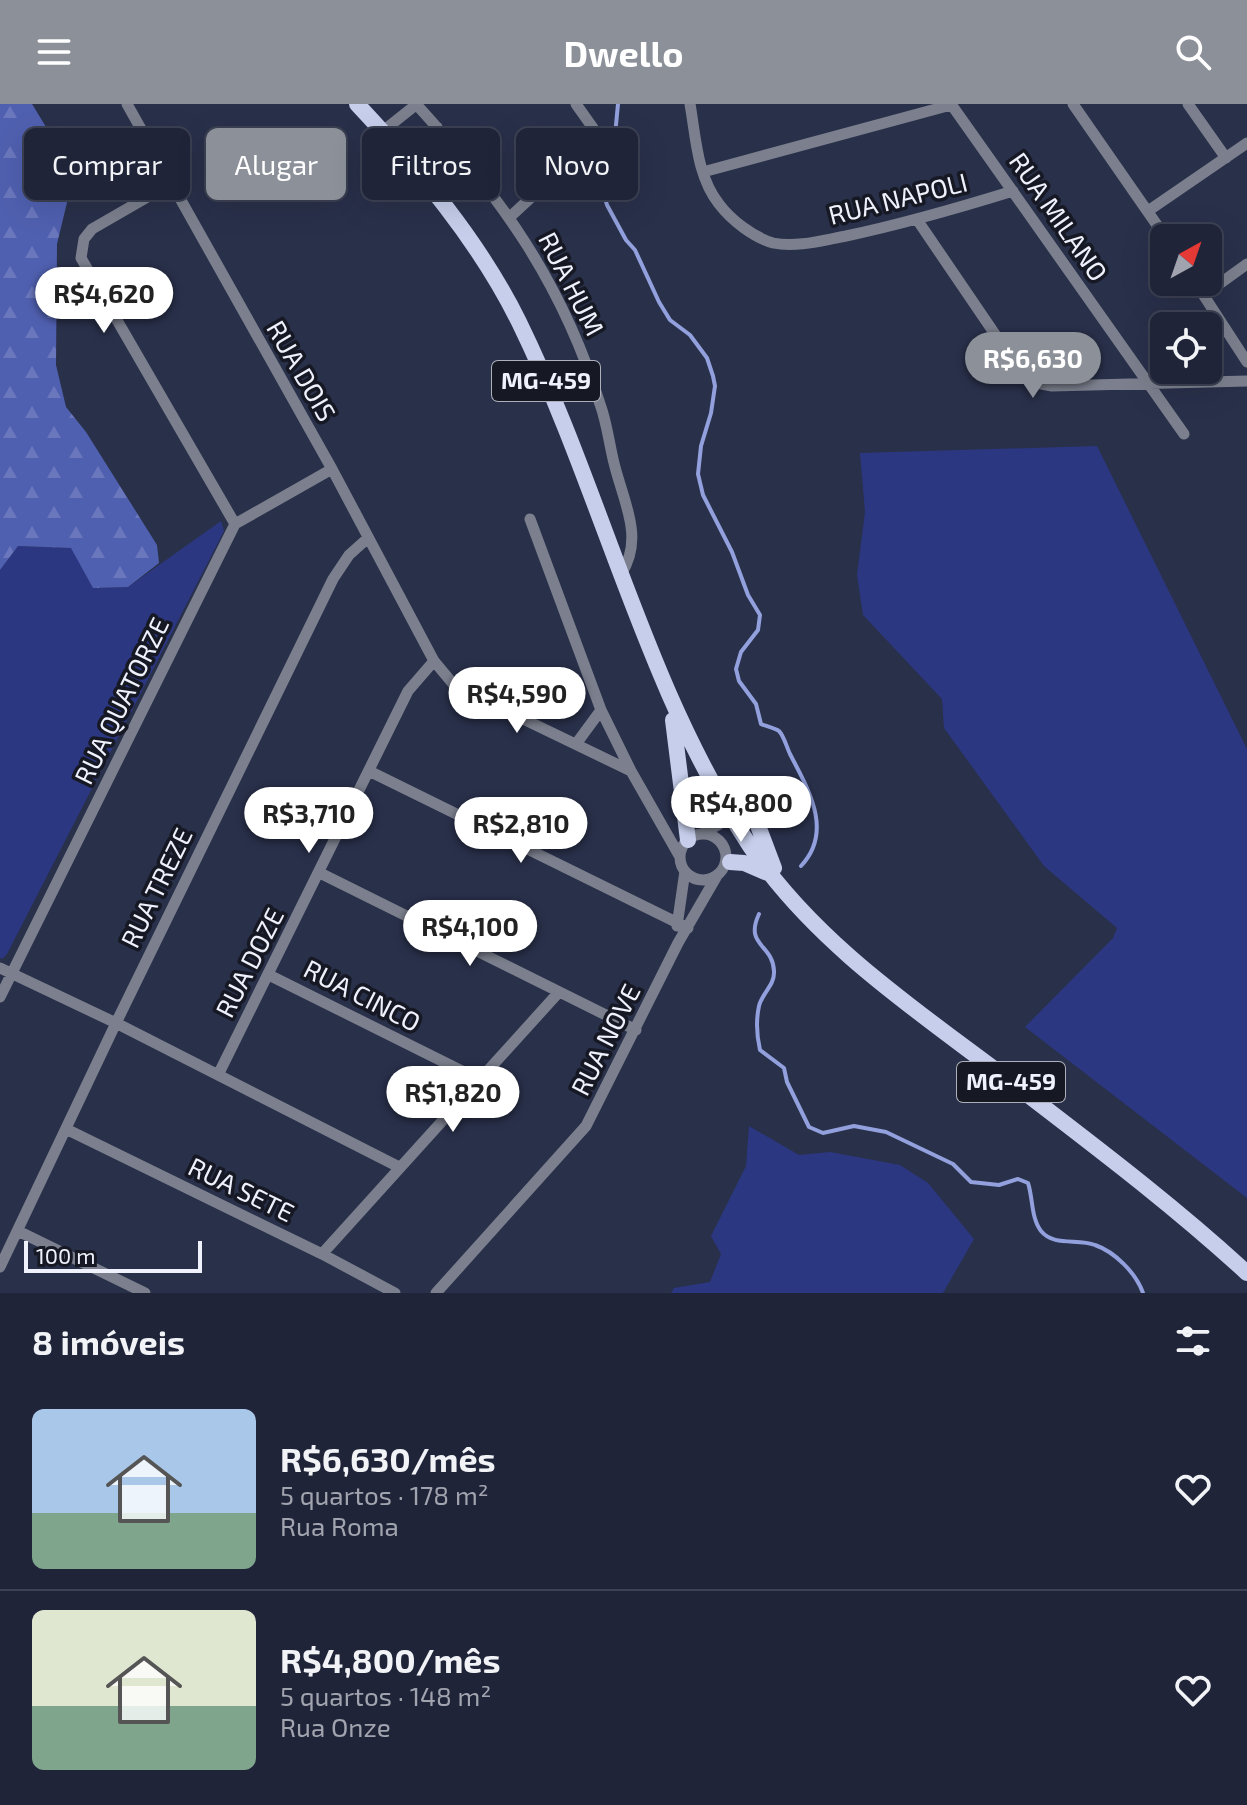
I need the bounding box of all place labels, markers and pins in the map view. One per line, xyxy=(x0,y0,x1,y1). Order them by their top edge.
pin: R$4,620 xyxy=(30,267,178,335)
pin: R$6,630 xyxy=(959,332,1107,400)
pin: R$4,590 xyxy=(443,667,591,735)
pin: R$4,800 xyxy=(667,776,815,844)
pin: R$3,710 xyxy=(235,787,383,855)
pin: R$2,810 xyxy=(447,797,595,865)
pin: R$4,100 xyxy=(396,900,544,968)
pin: R$1,820 xyxy=(379,1066,527,1134)

